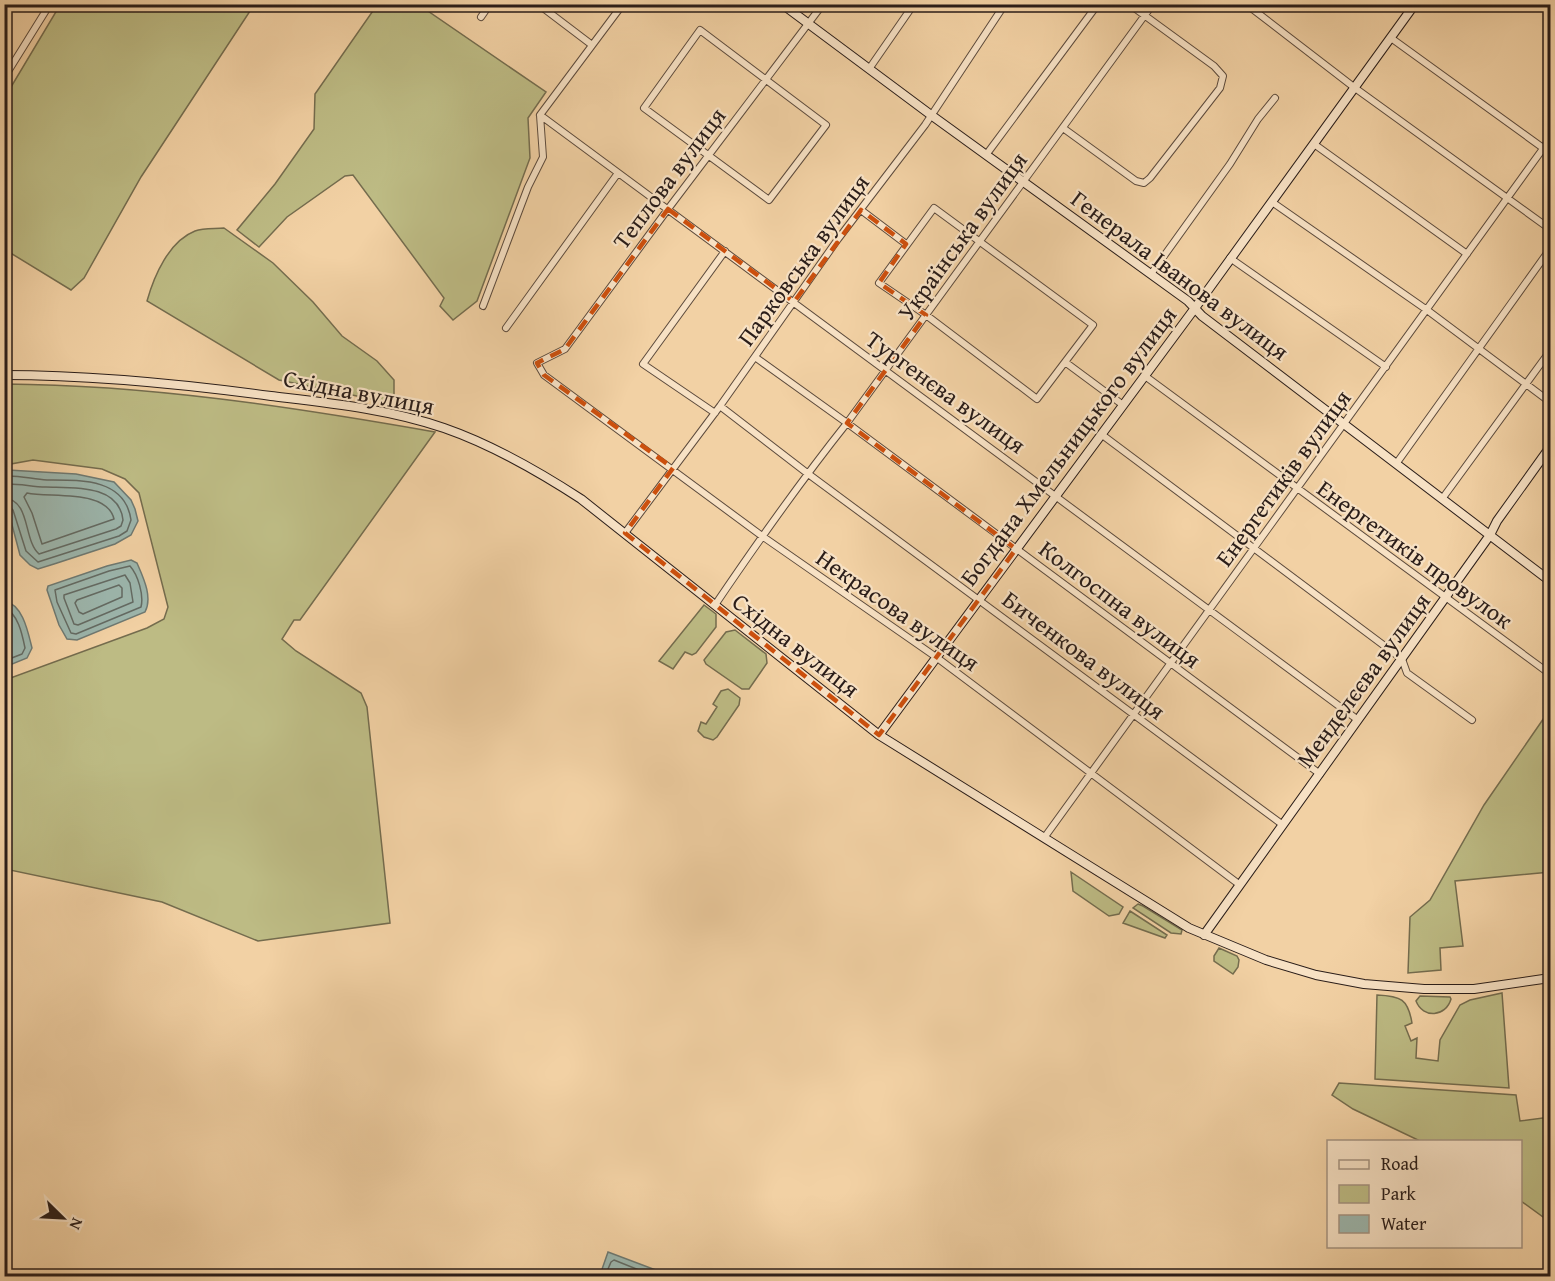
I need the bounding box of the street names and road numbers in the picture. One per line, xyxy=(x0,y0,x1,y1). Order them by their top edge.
street label: Теплова вулиця xyxy=(604,100,734,256)
street label: Українська вулиця xyxy=(889,144,1035,328)
street label: Парковська вулиця xyxy=(729,167,877,353)
street label: Генерала Іванова вулиця xyxy=(1064,181,1296,369)
street label: Богдана Хмельницького вулиця xyxy=(951,299,1185,593)
street label: Тургенєва вулиця xyxy=(859,322,1033,462)
street label: Східна вулиця xyxy=(281,360,437,424)
street label: Енергетиків вулиця xyxy=(1207,382,1359,574)
street label: Енергетиків провулок xyxy=(1310,471,1521,637)
street label: Колгоспна вулиця xyxy=(1032,531,1208,677)
street label: Некрасова вулиця xyxy=(809,540,987,680)
street label: Биченкова вулиця xyxy=(995,582,1173,728)
street label: Східна вулиця xyxy=(725,584,867,706)
street label: Менделєєва вулиця xyxy=(1288,585,1438,775)

